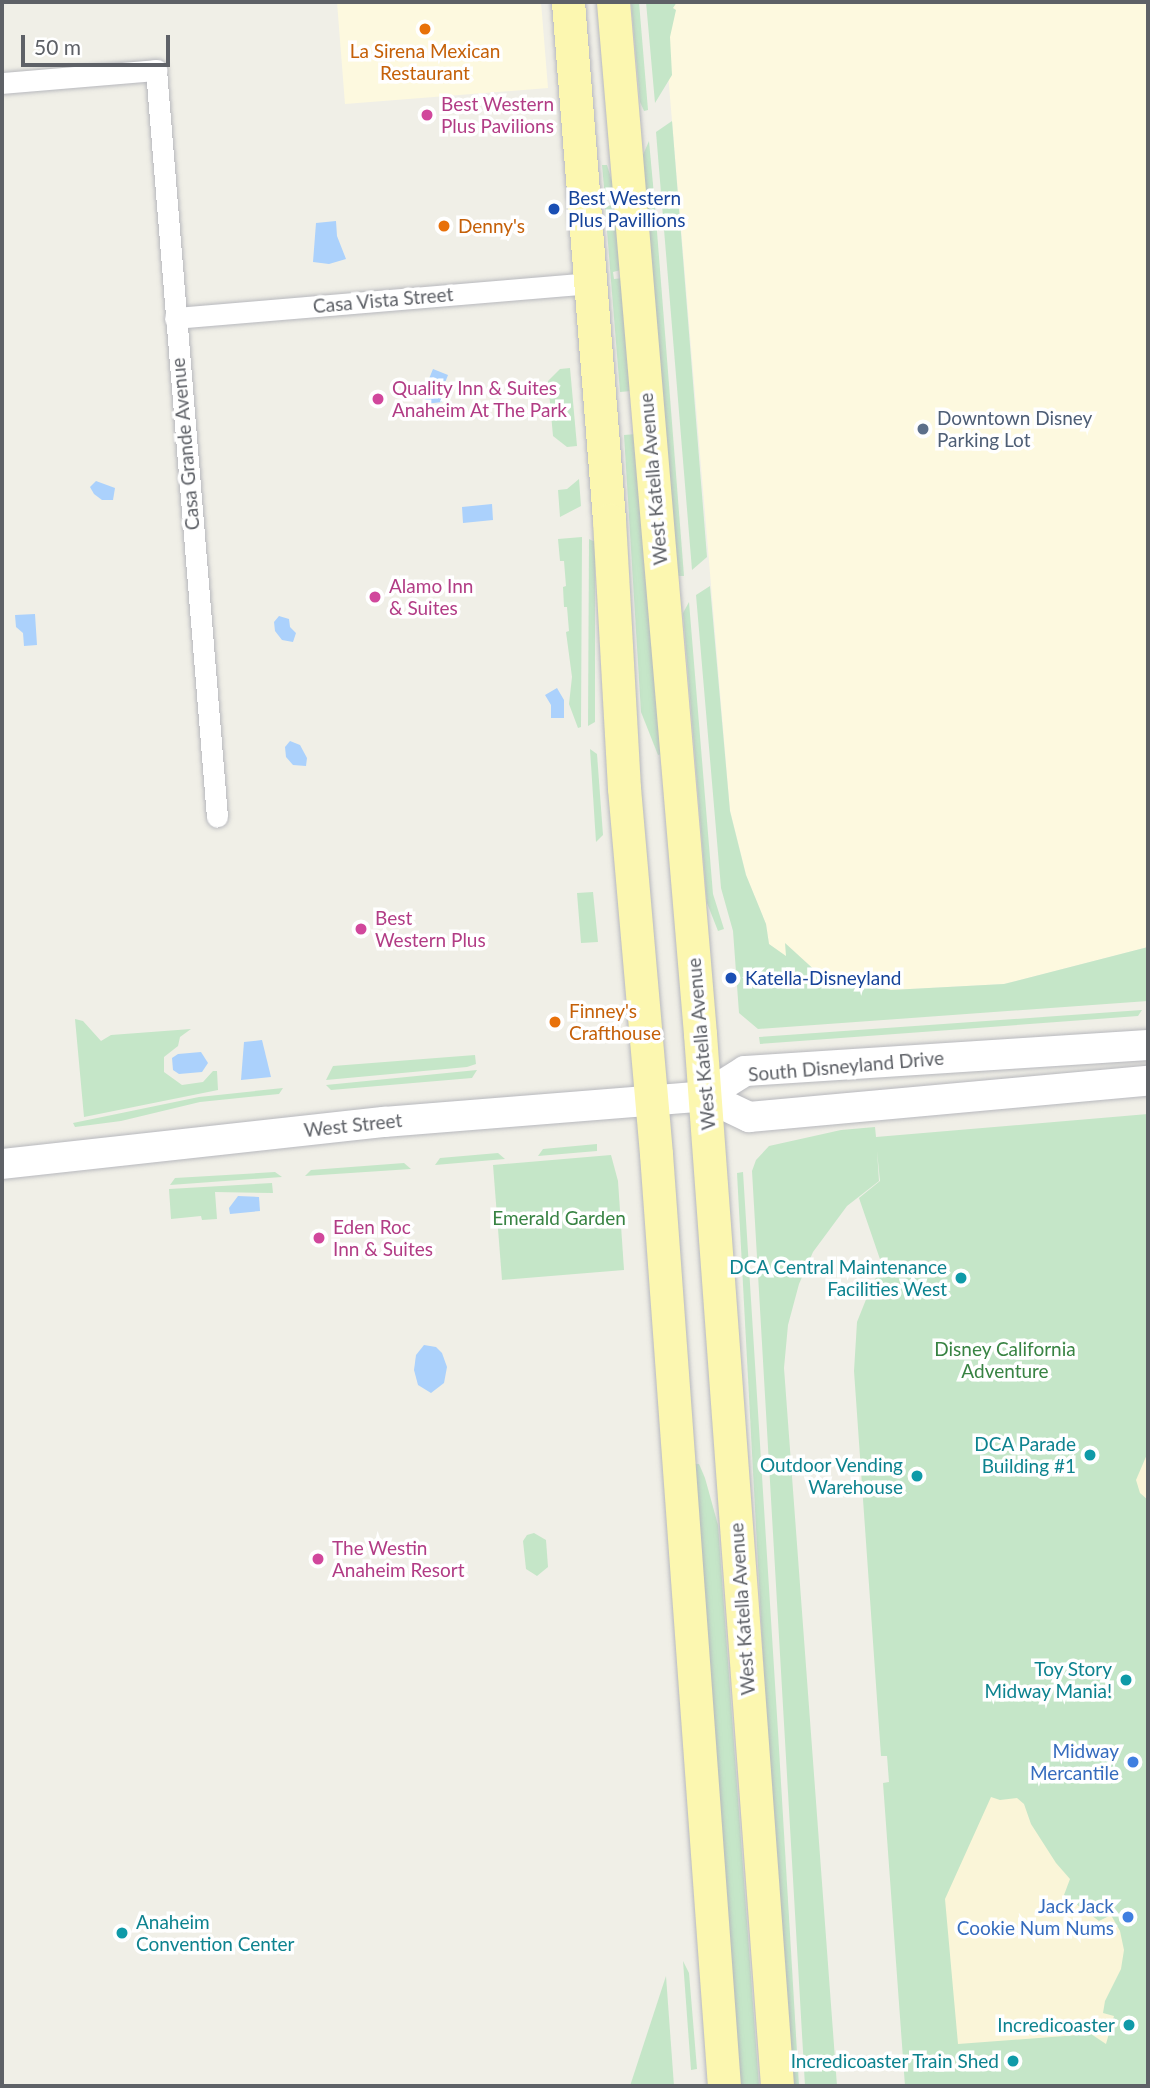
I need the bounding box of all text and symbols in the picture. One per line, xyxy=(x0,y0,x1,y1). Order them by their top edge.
scale bar xyxy=(24,21,173,65)
marker: La Sirena Mexican Restaurant xyxy=(417,21,433,37)
text: 50 m xyxy=(34,34,81,59)
place label: La Sirena Mexican Restaurant xyxy=(350,40,500,84)
place label: Best Western Plus Pavilions xyxy=(441,93,554,137)
marker: Best Western Plus Pavilions xyxy=(419,107,435,123)
place label: Best Western Plus Pavillions xyxy=(568,187,685,231)
marker: Best Western Plus Pavillions xyxy=(546,201,562,217)
place label: Denny's xyxy=(458,215,525,237)
marker: Denny's xyxy=(436,218,452,234)
street label: Casa Vista Street xyxy=(312,282,454,318)
street label: Casa Grande Avenue xyxy=(166,357,204,531)
place label: Quality Inn & Suites Anaheim At The Park xyxy=(392,377,568,421)
marker: Quality Inn & Suites Anaheim At The Park xyxy=(370,391,386,407)
street label: West Katella Avenue xyxy=(634,392,672,566)
place label: Downtown Disney Parking Lot xyxy=(937,407,1092,451)
marker: Downtown Disney Parking Lot xyxy=(915,421,931,437)
place label: Alamo Inn & Suites xyxy=(389,575,473,619)
marker: Alamo Inn & Suites xyxy=(367,589,383,605)
place label: Best Western Plus xyxy=(375,907,486,951)
marker: Best Western Plus xyxy=(353,921,369,937)
street label: West Katella Avenue xyxy=(682,957,720,1131)
place label: Katella-Disneyland xyxy=(745,967,902,989)
marker: Katella-Disneyland xyxy=(723,970,739,986)
place label: Finney's Crafthouse xyxy=(569,1000,661,1044)
marker: Finney's Crafthouse xyxy=(547,1014,563,1030)
street label: South Disneyland Drive xyxy=(747,1046,945,1086)
street label: West Street xyxy=(303,1109,403,1141)
park label: Emerald Garden xyxy=(492,1207,626,1229)
place label: Eden Roc Inn & Suites xyxy=(333,1216,433,1260)
marker: Eden Roc Inn & Suites xyxy=(311,1230,327,1246)
place label: DCA Central Maintenance Facilities West xyxy=(729,1256,947,1300)
marker: DCA Central Maintenance Facilities West xyxy=(953,1270,969,1286)
park label: Disney California Adventure xyxy=(934,1338,1076,1382)
place label: DCA Parade Building #1 xyxy=(974,1433,1076,1477)
marker: DCA Parade Building #1 xyxy=(1082,1447,1098,1463)
place label: Outdoor Vending Warehouse xyxy=(759,1454,903,1498)
marker: Outdoor Vending Warehouse xyxy=(909,1468,925,1484)
street label: West Katella Avenue xyxy=(725,1522,759,1696)
place label: The Westin Anaheim Resort xyxy=(332,1537,465,1581)
marker: The Westin Anaheim Resort xyxy=(310,1551,326,1567)
place label: Toy Story Midway Mania! xyxy=(984,1658,1112,1702)
marker: Toy Story Midway Mania! xyxy=(1118,1672,1134,1688)
place label: Midway Mercantile xyxy=(1030,1740,1119,1784)
marker: Midway Mercantile xyxy=(1125,1754,1141,1770)
place label: Jack Jack Cookie Num Nums xyxy=(957,1895,1114,1939)
marker: Jack Jack Cookie Num Nums xyxy=(1120,1909,1136,1925)
place label: Anaheim Convention Center xyxy=(136,1911,294,1955)
marker: Anaheim Convention Center xyxy=(114,1925,130,1941)
place label: Incredicoaster xyxy=(997,2014,1115,2036)
marker: Incredicoaster xyxy=(1121,2017,1137,2033)
place label: Incredicoaster Train Shed xyxy=(790,2050,999,2072)
marker: Incredicoaster Train Shed xyxy=(1005,2053,1021,2069)

